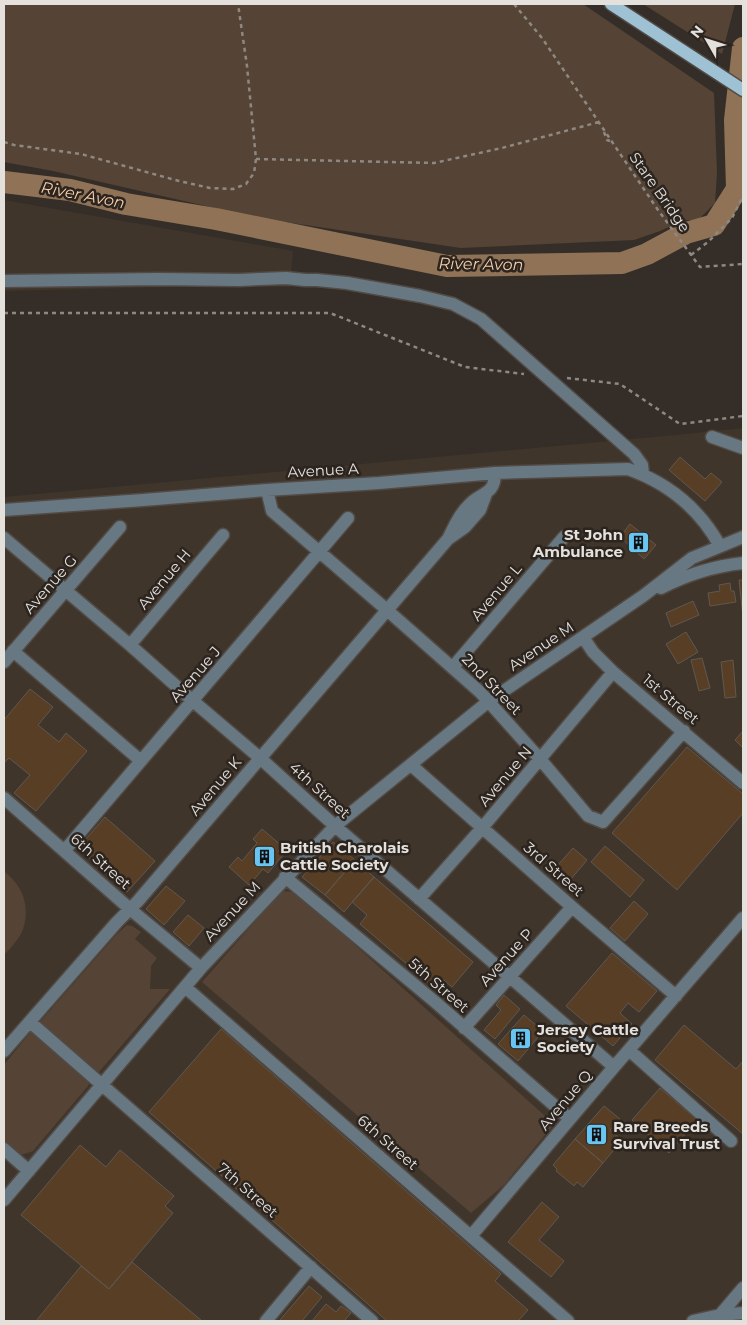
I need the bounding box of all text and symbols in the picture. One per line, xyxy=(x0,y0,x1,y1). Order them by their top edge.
north arrow xyxy=(682,15,732,65)
text: N xyxy=(686,22,707,42)
street label: Stare Bridge xyxy=(625,148,695,236)
water label: River Avon xyxy=(40,178,126,212)
water label: River Avon xyxy=(438,254,524,274)
street label: Avenue A xyxy=(287,459,359,481)
place label: St John Ambulance xyxy=(532,525,623,561)
building icon: St John Ambulance xyxy=(627,531,651,555)
street label: Avenue H xyxy=(133,545,195,613)
street label: Avenue G xyxy=(19,551,81,617)
street label: Avenue L xyxy=(466,559,526,625)
street label: Avenue M xyxy=(505,617,577,675)
street label: Avenue J xyxy=(166,642,224,706)
street label: 2nd Street xyxy=(458,649,526,719)
street label: 1st Street xyxy=(639,670,703,728)
street label: Avenue N xyxy=(474,742,536,810)
street label: Avenue K xyxy=(185,752,245,819)
street label: 4th Street xyxy=(286,758,354,822)
street label: 6th Street xyxy=(67,829,135,893)
place label: British Charolais Cattle Society xyxy=(280,838,409,874)
street label: 3rd Street xyxy=(520,838,588,900)
building icon: British Charolais Cattle Society xyxy=(252,844,276,868)
street label: Avenue M xyxy=(200,877,264,945)
street label: Avenue P xyxy=(475,924,537,990)
street label: 5th Street xyxy=(405,954,473,1016)
place label: Jersey Cattle Society xyxy=(536,1020,639,1056)
building icon: Jersey Cattle Society xyxy=(509,1026,533,1050)
street label: Avenue Q xyxy=(534,1066,596,1134)
street label: 6th Street xyxy=(354,1110,422,1174)
place label: Rare Breeds Survival Trust xyxy=(613,1117,721,1153)
building icon: Rare Breeds Survival Trust xyxy=(585,1123,609,1147)
street label: 7th Street xyxy=(214,1159,282,1221)

